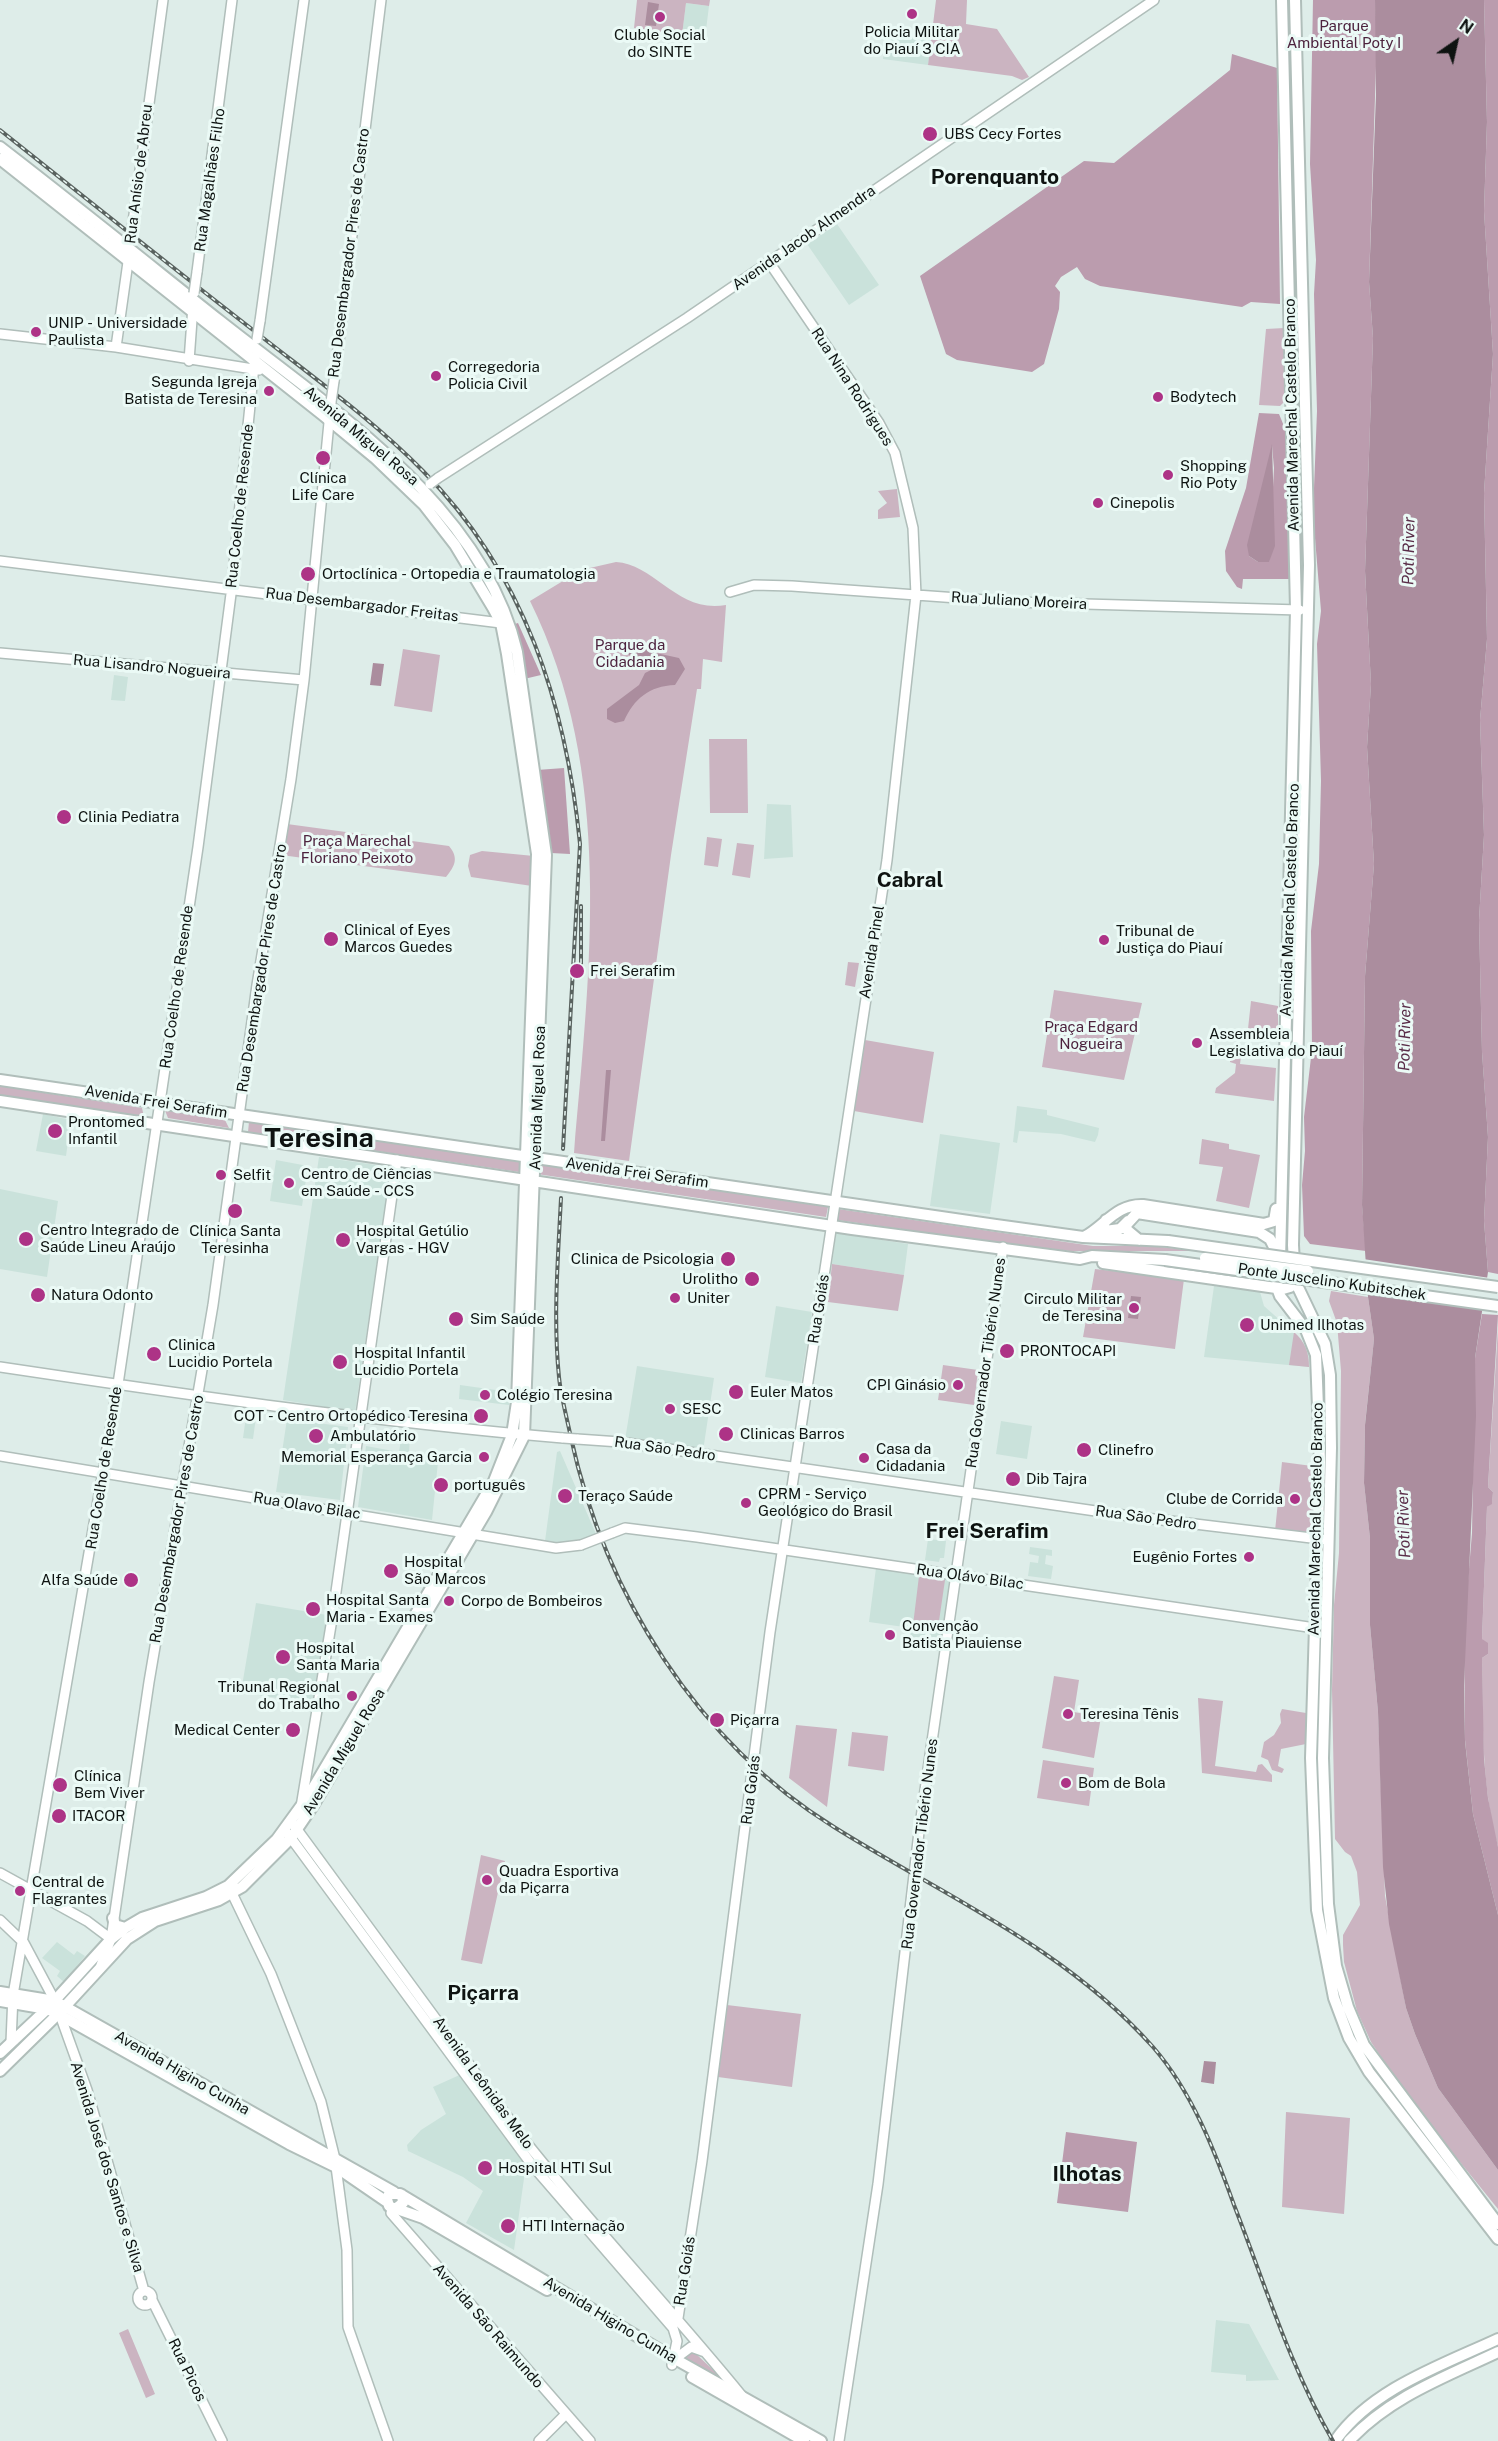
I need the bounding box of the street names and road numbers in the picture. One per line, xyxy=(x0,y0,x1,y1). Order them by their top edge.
street label: Rua Anísio de Abreu xyxy=(121,103,157,245)
street label: Rua Magalhães Filho xyxy=(191,107,229,253)
street label: Rua Desembargador Pires de Castro xyxy=(325,127,373,379)
street label: Avenida Jacob Almendra xyxy=(729,182,879,294)
street label: Avenida Marechal Castelo Branco xyxy=(1281,298,1303,532)
street label: Rua Nina Rodrigues xyxy=(807,325,897,449)
street label: Avenida Miguel Rosa xyxy=(300,383,422,489)
street label: Rua Coelho de Resende xyxy=(222,423,258,589)
street label: Rua Desembargador Freitas xyxy=(265,584,459,626)
street label: Rua Juliano Moreira xyxy=(951,588,1087,614)
street label: Rua Lisandro Nogueira xyxy=(72,651,232,683)
street label: Avenida Marechal Castelo Branco xyxy=(1277,783,1303,1017)
street label: Rua Desembargador Pires de Castro xyxy=(233,842,291,1094)
street label: Rua Coelho de Resende xyxy=(157,904,197,1070)
street label: Avenida Pinel xyxy=(856,904,888,1000)
street label: Avenida Miguel Rosa xyxy=(526,1025,550,1171)
street label: Avenida Frei Serafim xyxy=(83,1082,229,1122)
street label: Avenida Frei Serafim xyxy=(564,1154,710,1192)
street label: Rua Governador Tibério Nunes xyxy=(962,1257,1010,1469)
street label: Ponte Juscelino Kubitschek xyxy=(1237,1260,1427,1304)
street label: Rua Goiás xyxy=(805,1273,833,1345)
street label: Rua Coelho de Resende xyxy=(82,1385,126,1551)
street label: Rua Desembargador Pires de Castro xyxy=(146,1394,208,1644)
street label: Avenida Marechal Castelo Branco xyxy=(1305,1402,1327,1636)
street label: Rua São Pedro xyxy=(613,1433,717,1465)
street label: Rua Olavo Bilac xyxy=(252,1489,362,1523)
street label: Rua São Pedro xyxy=(1094,1502,1198,1534)
street label: Rua Olávo Bilac xyxy=(915,1561,1025,1593)
street label: Avenida Miguel Rosa xyxy=(299,1685,389,1819)
street label: Rua Governador Tibério Nunes xyxy=(898,1738,942,1950)
street label: Rua Goiás xyxy=(738,1754,764,1826)
street label: Avenida Leônidas Melo xyxy=(429,2013,537,2153)
street label: Avenida Higino Cunha xyxy=(111,2027,253,2119)
street label: Avenida José dos Santos e Silva xyxy=(66,2059,148,2275)
street label: Rua Goiás xyxy=(671,2235,699,2307)
street label: Avenida São Raimundo xyxy=(429,2260,547,2392)
street label: Avenida Higino Cunha xyxy=(540,2273,680,2367)
street label: Rua Picos xyxy=(164,2335,210,2405)

